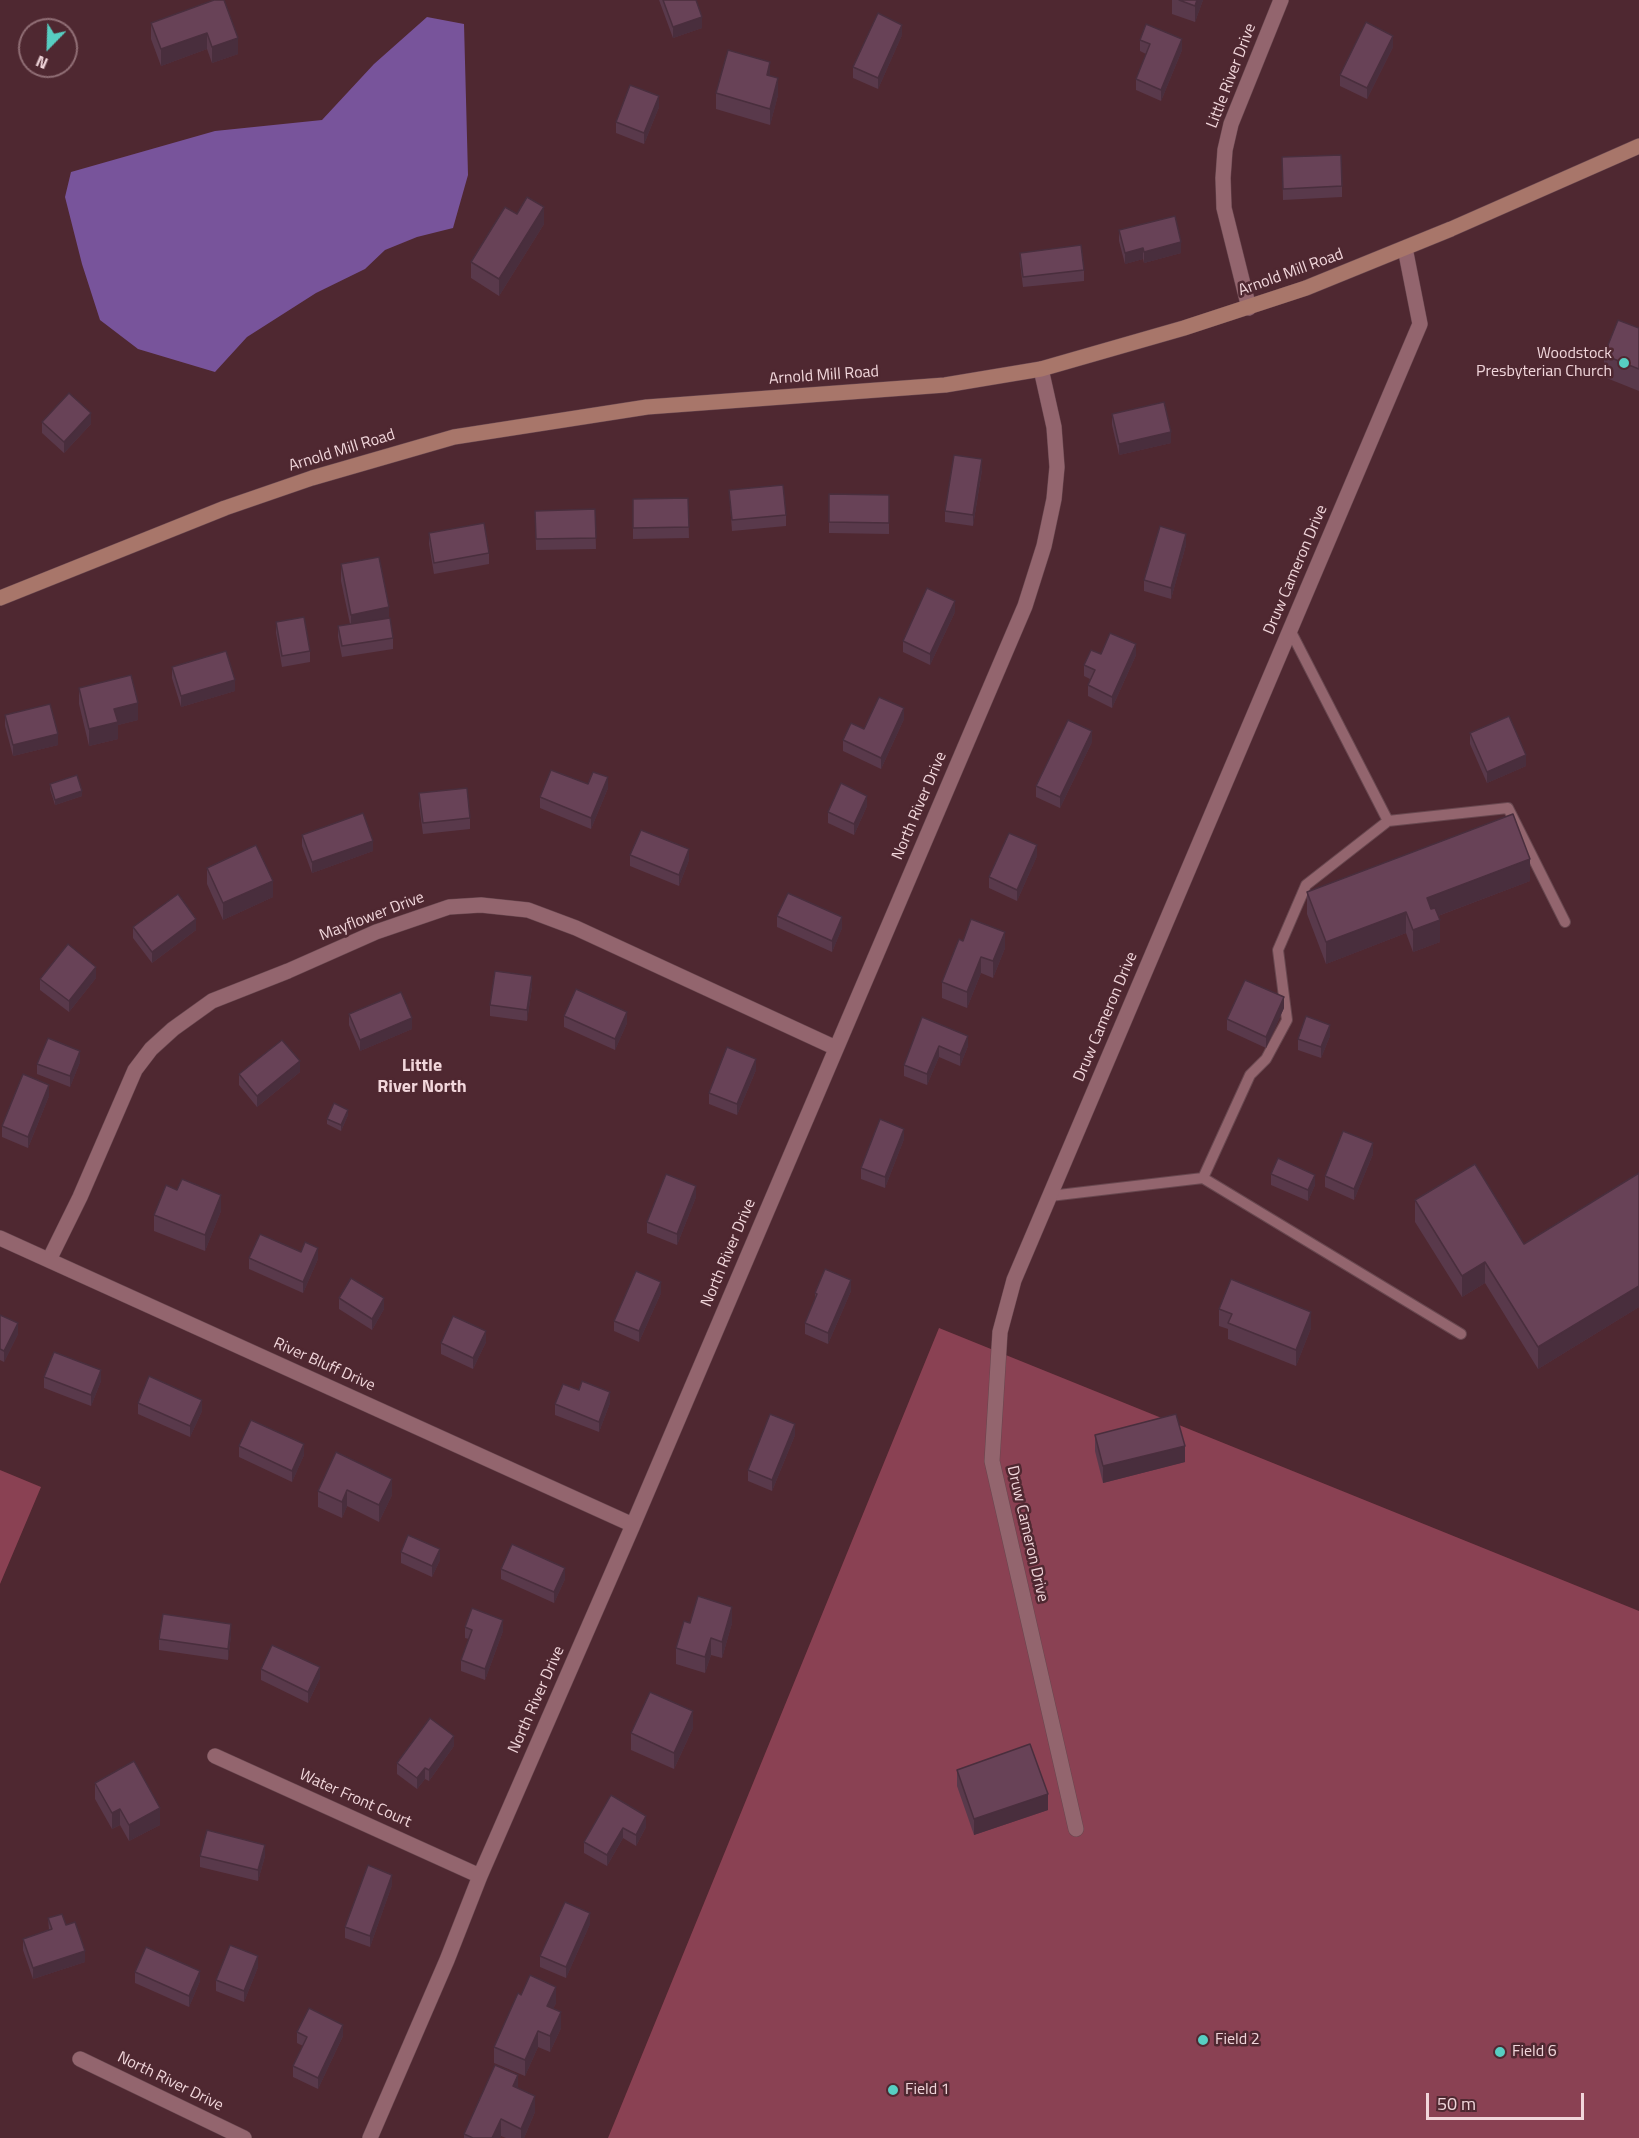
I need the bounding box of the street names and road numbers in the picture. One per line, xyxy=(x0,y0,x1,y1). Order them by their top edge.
street label: Little River Drive xyxy=(1203,21,1261,131)
street label: Arnold Mill Road xyxy=(1236,245,1346,301)
street label: Arnold Mill Road xyxy=(768,363,880,389)
street label: Arnold Mill Road xyxy=(286,426,398,476)
street label: Druw Cameron Drive xyxy=(1260,502,1332,638)
street label: North River Drive xyxy=(889,749,951,863)
street label: Mayflower Drive xyxy=(317,888,427,946)
street label: Druw Cameron Drive xyxy=(1070,949,1142,1085)
street label: North River Drive xyxy=(698,1196,760,1310)
street label: River Bluff Drive xyxy=(270,1334,378,1396)
street label: Druw Cameron Drive xyxy=(1002,1464,1052,1604)
street label: North River Drive xyxy=(505,1643,569,1757)
street label: Water Front Court xyxy=(296,1766,414,1832)
street label: North River Drive xyxy=(114,2048,226,2116)

